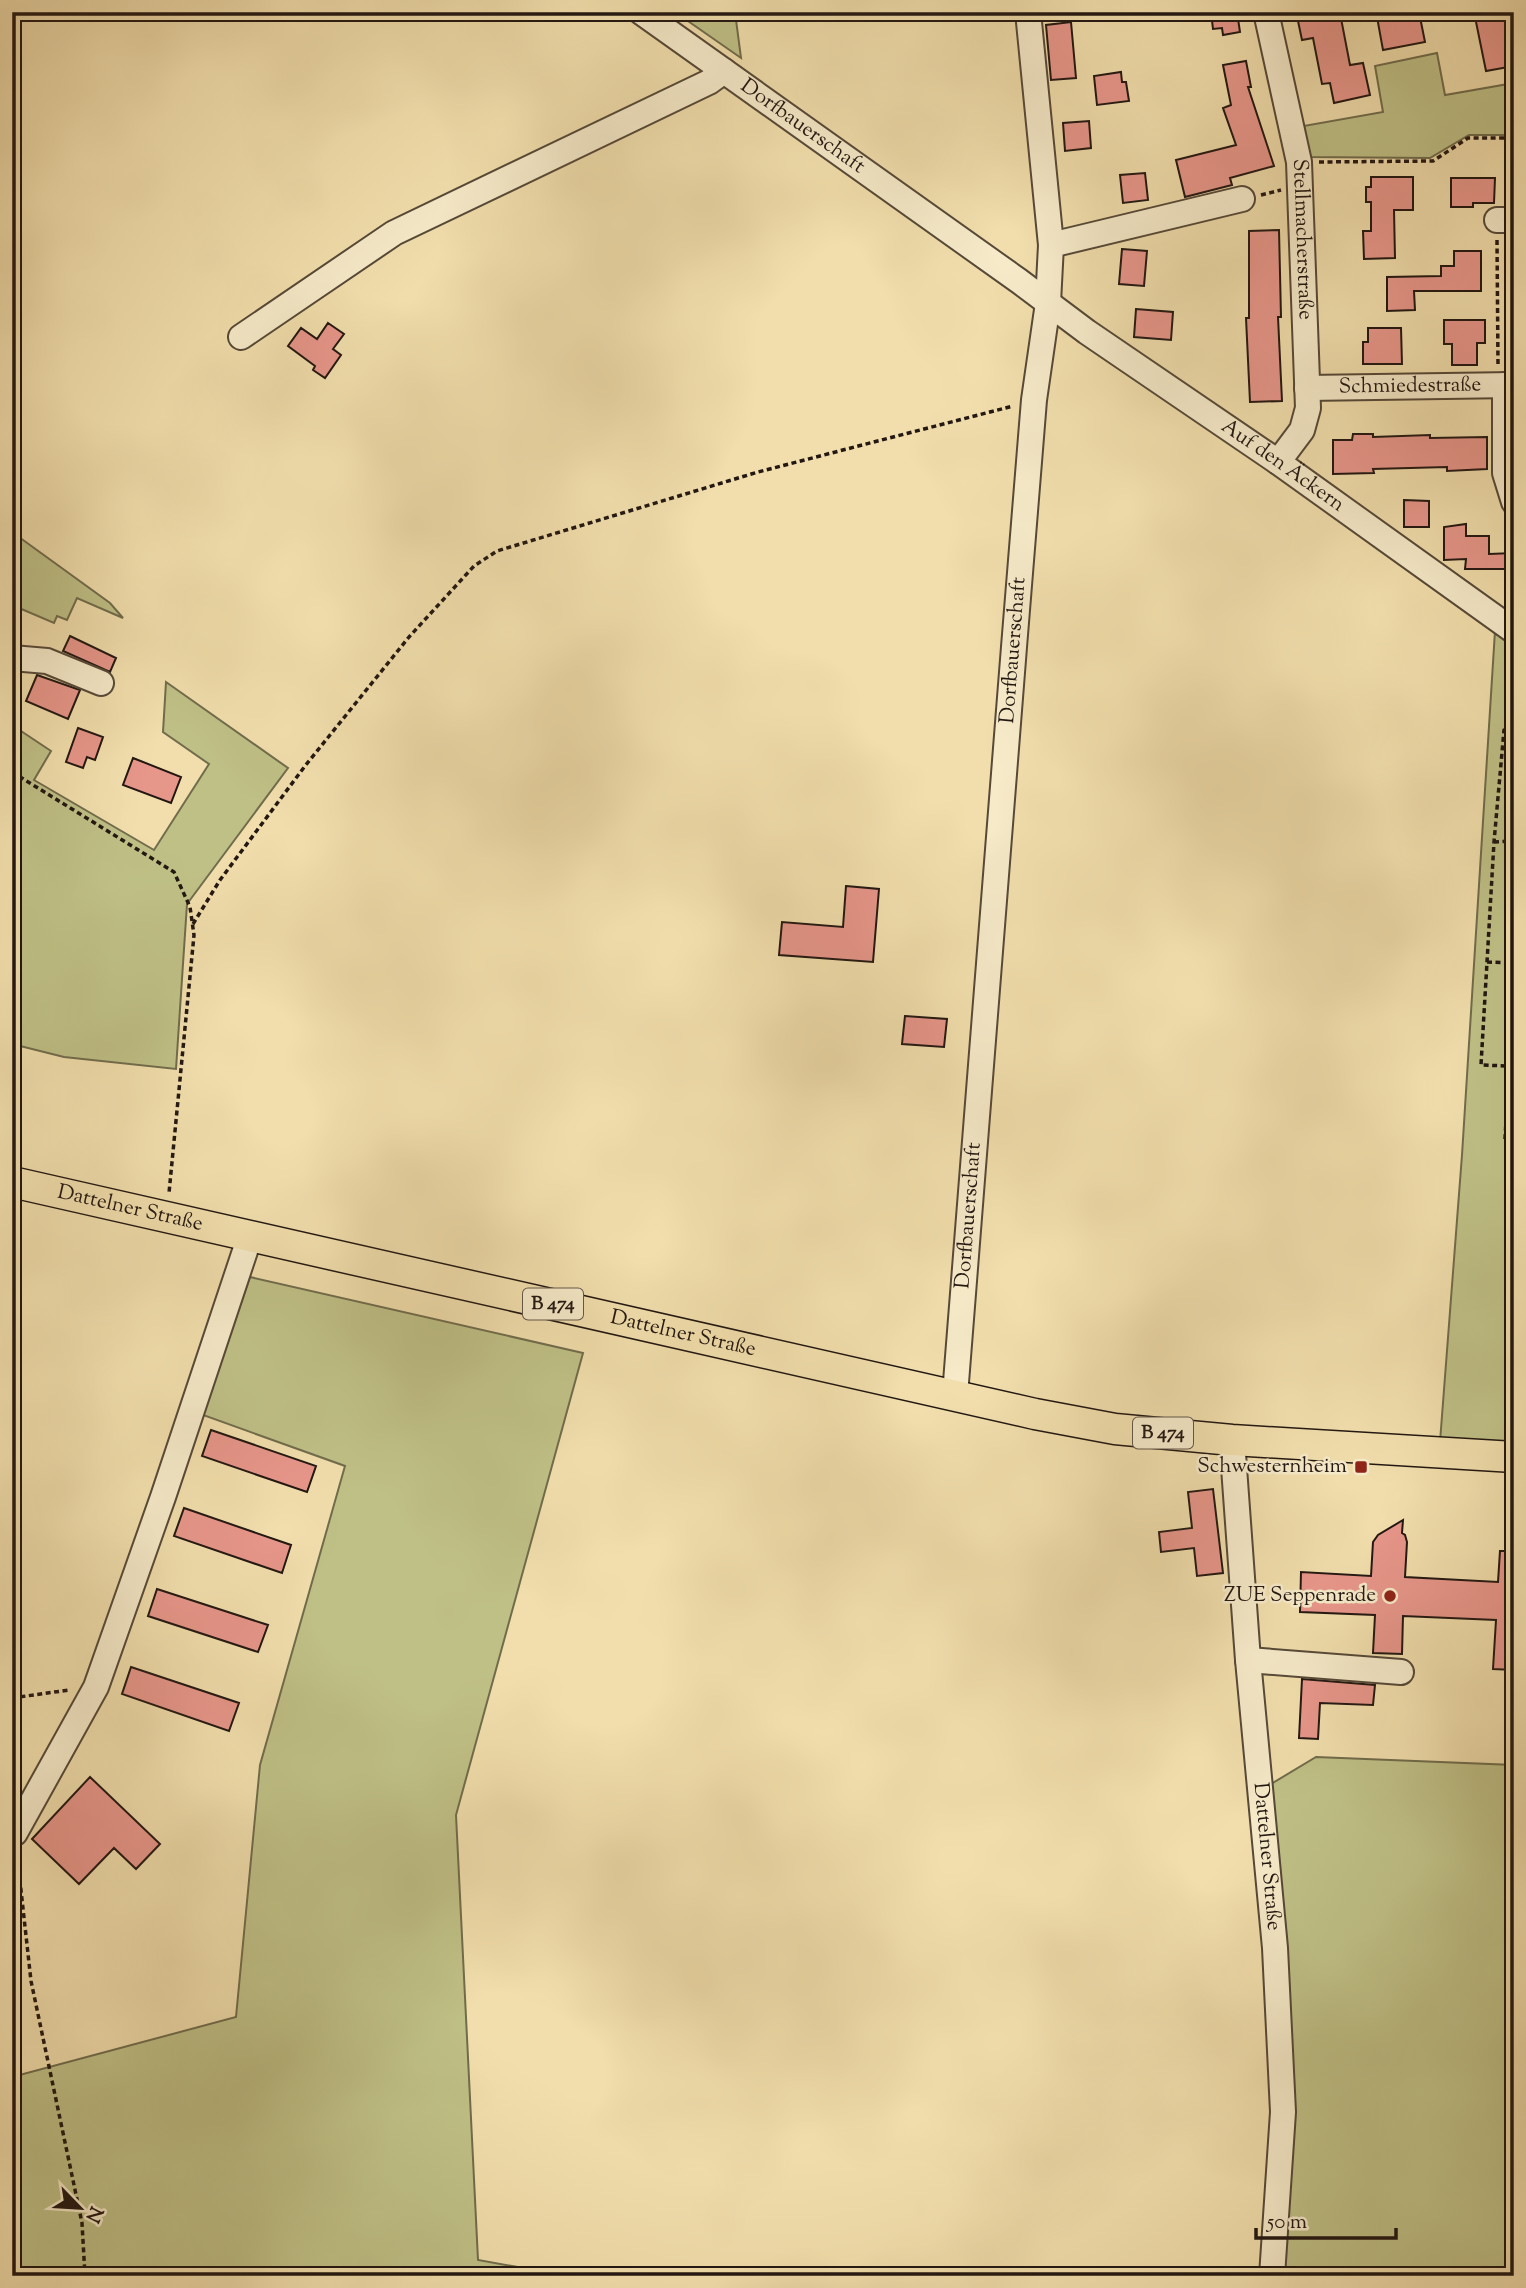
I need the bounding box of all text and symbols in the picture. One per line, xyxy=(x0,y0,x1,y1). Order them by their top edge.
street label: Dorfbauerschaft xyxy=(734,72,871,182)
street label: Stellmacherstraße xyxy=(1284,158,1320,320)
street label: Schmiedestraße xyxy=(1338,370,1482,403)
street label: Auf den Äckern xyxy=(1215,412,1351,520)
street label: Dorfbauerschaft xyxy=(993,576,1035,725)
street label: Dorfbauerschaft xyxy=(948,1141,990,1290)
street label: Dattelner Straße xyxy=(54,1178,206,1240)
road number: B 474 xyxy=(523,1288,583,1320)
street label: Dattelner Straße xyxy=(607,1303,759,1365)
road number: B 474 xyxy=(1133,1418,1193,1448)
place label: Schwesternheim xyxy=(1197,1452,1347,1482)
marker: Schwesternheim xyxy=(1353,1459,1369,1475)
place label: ZUE Seppenrade xyxy=(1224,1581,1376,1611)
marker: ZUE Seppenrade xyxy=(1382,1588,1398,1604)
street label: Dattelner Straße xyxy=(1245,1781,1288,1932)
north arrow xyxy=(46,2172,116,2242)
scale bar xyxy=(1256,2197,1396,2241)
text: N xyxy=(78,2202,109,2227)
text: 50 m xyxy=(1266,2208,1307,2238)

